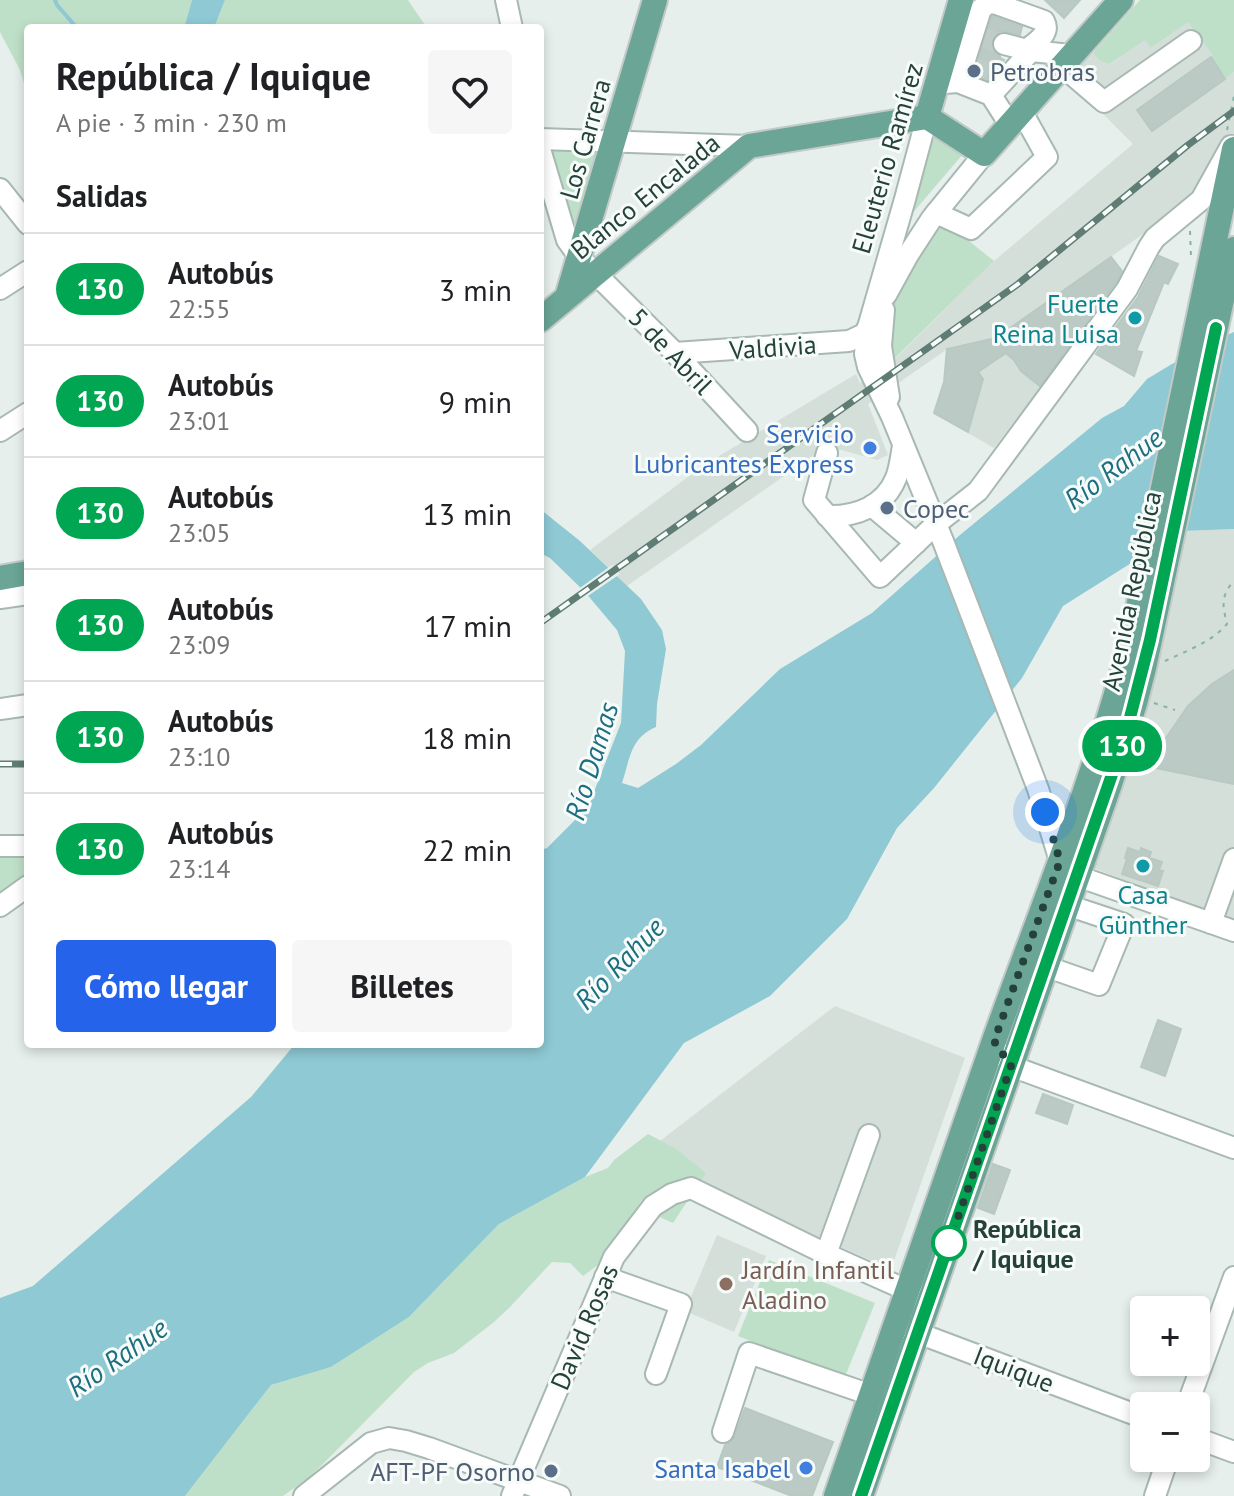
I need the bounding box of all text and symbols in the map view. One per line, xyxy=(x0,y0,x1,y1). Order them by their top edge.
button: heart xyxy=(428,50,512,134)
text: República / Iquique xyxy=(56,51,371,100)
place label: Petrobras xyxy=(990,55,1095,88)
street label: Eleuterio Ramírez xyxy=(844,59,930,257)
marker: Petrobras xyxy=(965,62,983,80)
street label: Los Carrera xyxy=(552,75,618,203)
text: A pie · 3 min · 230 m xyxy=(56,106,287,139)
street label: Blanco Encalada xyxy=(564,126,726,266)
text: Salidas xyxy=(56,176,147,215)
text: Autobús xyxy=(168,253,274,292)
text: 130 xyxy=(76,270,124,307)
text: 3 min xyxy=(439,270,512,309)
place label: Fuerte Reina Luisa xyxy=(993,287,1119,350)
text: 22:55 xyxy=(168,292,230,325)
street label: 5 de Abril xyxy=(622,301,720,401)
marker: Fuerte Reina Luisa xyxy=(1126,309,1144,327)
street label: Valdivia xyxy=(727,327,818,367)
text: Autobús xyxy=(168,365,274,404)
text: 130 xyxy=(76,382,124,419)
text: 9 min xyxy=(439,382,512,421)
text: 23:01 xyxy=(168,404,230,437)
place label: Servicio Lubricantes Express xyxy=(633,417,854,480)
water label: Río Rahue xyxy=(1056,419,1170,517)
marker: Servicio Lubricantes Express xyxy=(861,439,879,457)
text: Autobús xyxy=(168,477,274,516)
street label: Avenida República xyxy=(1094,488,1168,694)
place label: Copec xyxy=(903,492,970,525)
text: 130 xyxy=(76,494,124,531)
text: 13 min xyxy=(422,494,512,533)
marker: Copec xyxy=(878,499,896,517)
text: 23:05 xyxy=(168,516,230,549)
text: Autobús xyxy=(168,589,274,628)
text: 130 xyxy=(76,606,124,643)
text: 17 min xyxy=(424,606,512,645)
text: 23:09 xyxy=(168,628,230,661)
water label: Río Damas xyxy=(556,698,626,824)
text: Autobús xyxy=(168,701,274,740)
text: 130 xyxy=(76,718,124,755)
text: 18 min xyxy=(422,718,512,757)
line badge: 130 xyxy=(1076,720,1168,772)
text: 130 xyxy=(1098,727,1146,764)
text: 23:10 xyxy=(168,740,230,773)
your location xyxy=(1025,792,1065,832)
text: Autobús xyxy=(168,813,274,852)
text: 130 xyxy=(76,830,124,867)
text: 22 min xyxy=(422,830,512,869)
text: 23:14 xyxy=(168,852,230,885)
marker: Casa Günther xyxy=(1134,857,1152,875)
place label: Casa Günther xyxy=(1098,878,1188,941)
water label: Río Rahue xyxy=(566,909,672,1017)
button: Cómo llegar xyxy=(56,940,276,1032)
button: Billetes xyxy=(292,940,512,1032)
place label: República / Iquique xyxy=(972,1212,1081,1275)
marker: República / Iquique xyxy=(932,1226,966,1260)
place label: Jardín Infantil Aladino xyxy=(741,1253,894,1316)
street label: David Rosas xyxy=(543,1259,625,1395)
marker: Jardín Infantil Aladino xyxy=(717,1275,735,1293)
map controls xyxy=(1130,1296,1210,1472)
button: + xyxy=(1130,1296,1210,1376)
water label: Río Rahue xyxy=(59,1309,175,1405)
street label: Iquique xyxy=(969,1339,1059,1399)
button: − xyxy=(1130,1392,1210,1472)
place label: Santa Isabel xyxy=(654,1452,790,1485)
place label: AFT-PF Osorno xyxy=(370,1455,535,1488)
marker: Santa Isabel xyxy=(797,1459,815,1477)
marker: AFT-PF Osorno xyxy=(542,1462,560,1480)

